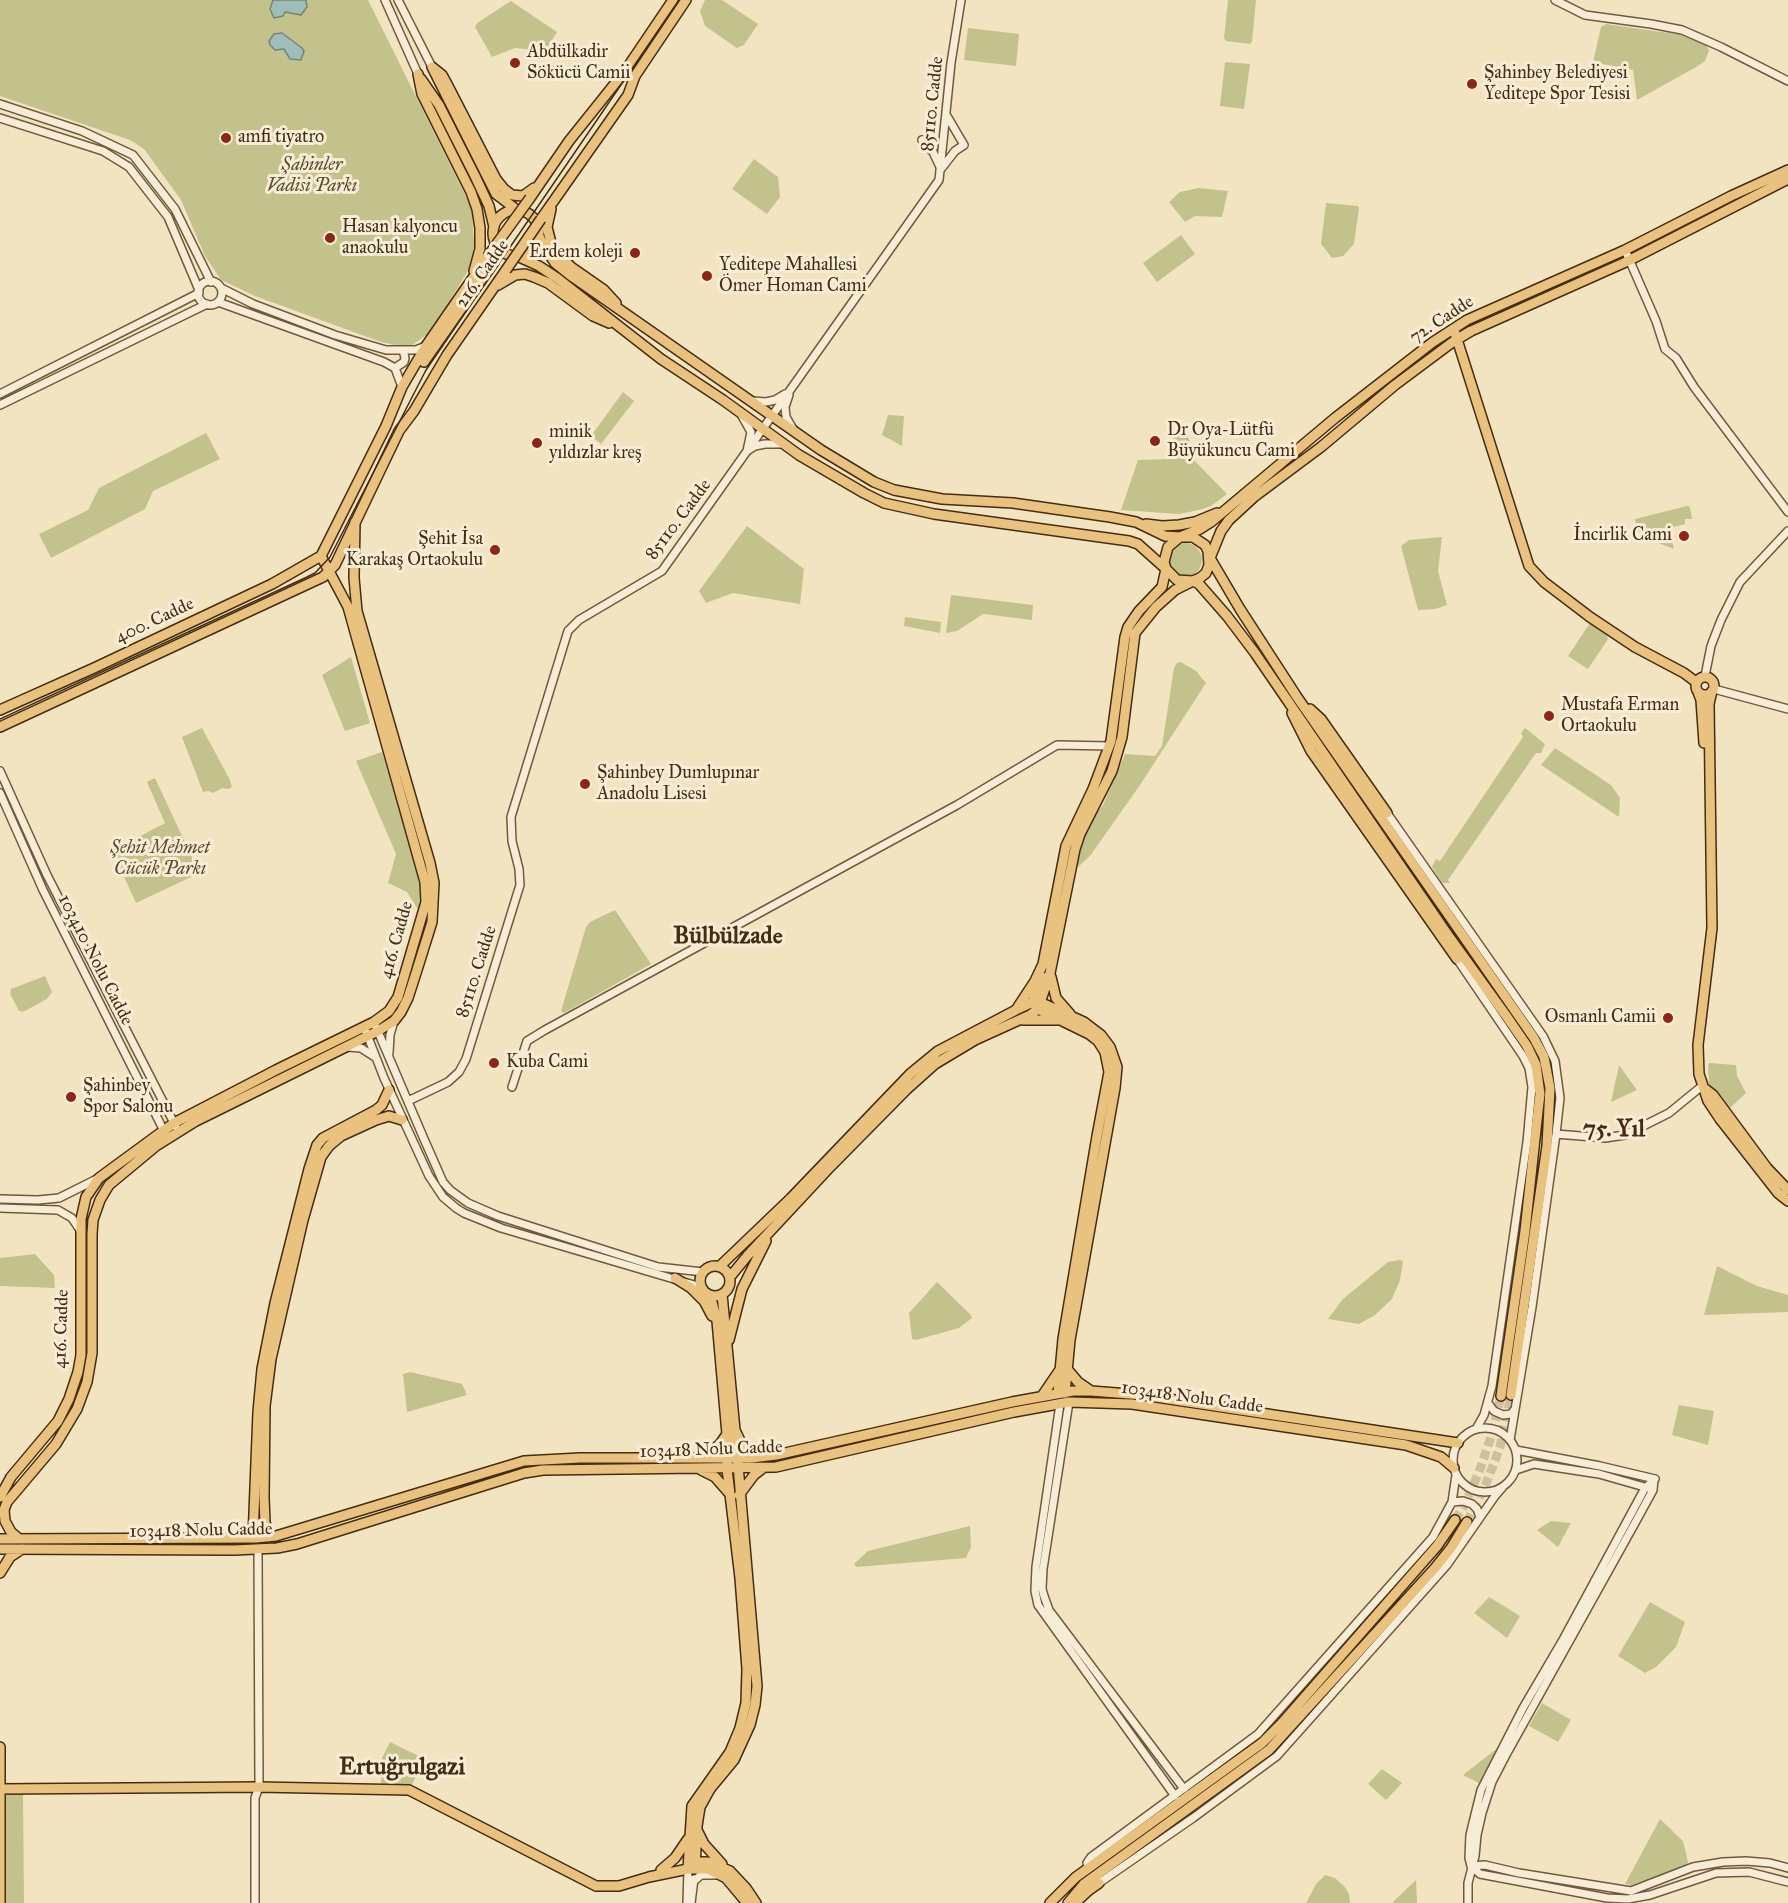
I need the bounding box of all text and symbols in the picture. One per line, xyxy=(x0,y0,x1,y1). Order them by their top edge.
place label: Abdülkadir Sökücü Camii xyxy=(527,42,630,84)
street label: 85110. Cadde xyxy=(917,55,949,153)
marker: Abdülkadir Sökücü Camii xyxy=(508,56,522,70)
place label: Şahinbey Belediyesi Yeditepe Spor Tesisi xyxy=(1484,63,1630,106)
marker: Şahinbey Belediyesi Yeditepe Spor Tesisi xyxy=(1465,77,1479,91)
place label: amfi tiyatro xyxy=(238,127,324,149)
marker: amfi tiyatro xyxy=(219,131,233,145)
park label: Şahinler Vadisi Parkı xyxy=(267,155,357,198)
place label: Hasan kalyoncu anaokulu xyxy=(342,217,458,260)
marker: Hasan kalyoncu anaokulu xyxy=(323,231,337,245)
street label: 216. Cadde xyxy=(452,236,514,312)
place label: Erdem koleji xyxy=(529,242,623,264)
marker: Erdem koleji xyxy=(628,246,642,260)
place label: Yeditepe Mahallesi Ömer Homan Cami xyxy=(719,255,867,298)
marker: Yeditepe Mahallesi Ömer Homan Cami xyxy=(700,269,714,283)
street label: 72. Cadde xyxy=(1406,291,1478,349)
place label: Dr Oya-Lütfü Büyükuncu Cami xyxy=(1167,420,1295,462)
place label: minik yıldızlar kreş xyxy=(549,422,642,464)
marker: Dr Oya-Lütfü Büyükuncu Cami xyxy=(1148,434,1162,448)
marker: minik yıldızlar kreş xyxy=(530,436,544,450)
street label: 85110. Cadde xyxy=(642,475,716,565)
place label: İncirlik Cami xyxy=(1573,525,1672,547)
place label: Şehit İsa Karakaş Ortaokulu xyxy=(346,529,483,572)
marker: İncirlik Cami xyxy=(1677,529,1691,543)
marker: Şehit İsa Karakaş Ortaokulu xyxy=(488,543,502,557)
street label: 400. Cadde xyxy=(112,593,198,649)
place label: Mustafa Erman Ortaokulu xyxy=(1561,695,1679,738)
marker: Mustafa Erman Ortaokulu xyxy=(1542,709,1556,723)
place label: Şahinbey Dumlupınar Anadolu Lisesi xyxy=(597,763,759,806)
marker: Şahinbey Dumlupınar Anadolu Lisesi xyxy=(578,777,592,791)
park label: Şehit Mehmet Cücük Parkı xyxy=(110,838,210,880)
street label: 103410 Nolu Cadde xyxy=(53,891,137,1029)
street label: 416. Cadde xyxy=(376,899,418,981)
street label: 85110. Cadde xyxy=(452,923,502,1021)
district label: Bülbülzade xyxy=(673,923,783,951)
place label: Osmanlı Camii xyxy=(1545,1007,1656,1029)
marker: Osmanlı Camii xyxy=(1661,1011,1675,1025)
place label: Kuba Cami xyxy=(506,1052,588,1074)
marker: Kuba Cami xyxy=(487,1056,501,1070)
place label: Şahinbey Spor Salonu xyxy=(83,1076,173,1118)
marker: Şahinbey Spor Salonu xyxy=(64,1090,78,1104)
district label: 75. Yıl xyxy=(1583,1116,1645,1144)
street label: 416. Cadde xyxy=(50,1289,74,1369)
street label: 103418 Nolu Cadde xyxy=(1120,1377,1264,1419)
street label: 103418 Nolu Cadde xyxy=(639,1437,783,1463)
street label: 103418 Nolu Cadde xyxy=(129,1519,273,1543)
district label: Ertuğrulgazi xyxy=(339,1754,465,1782)

